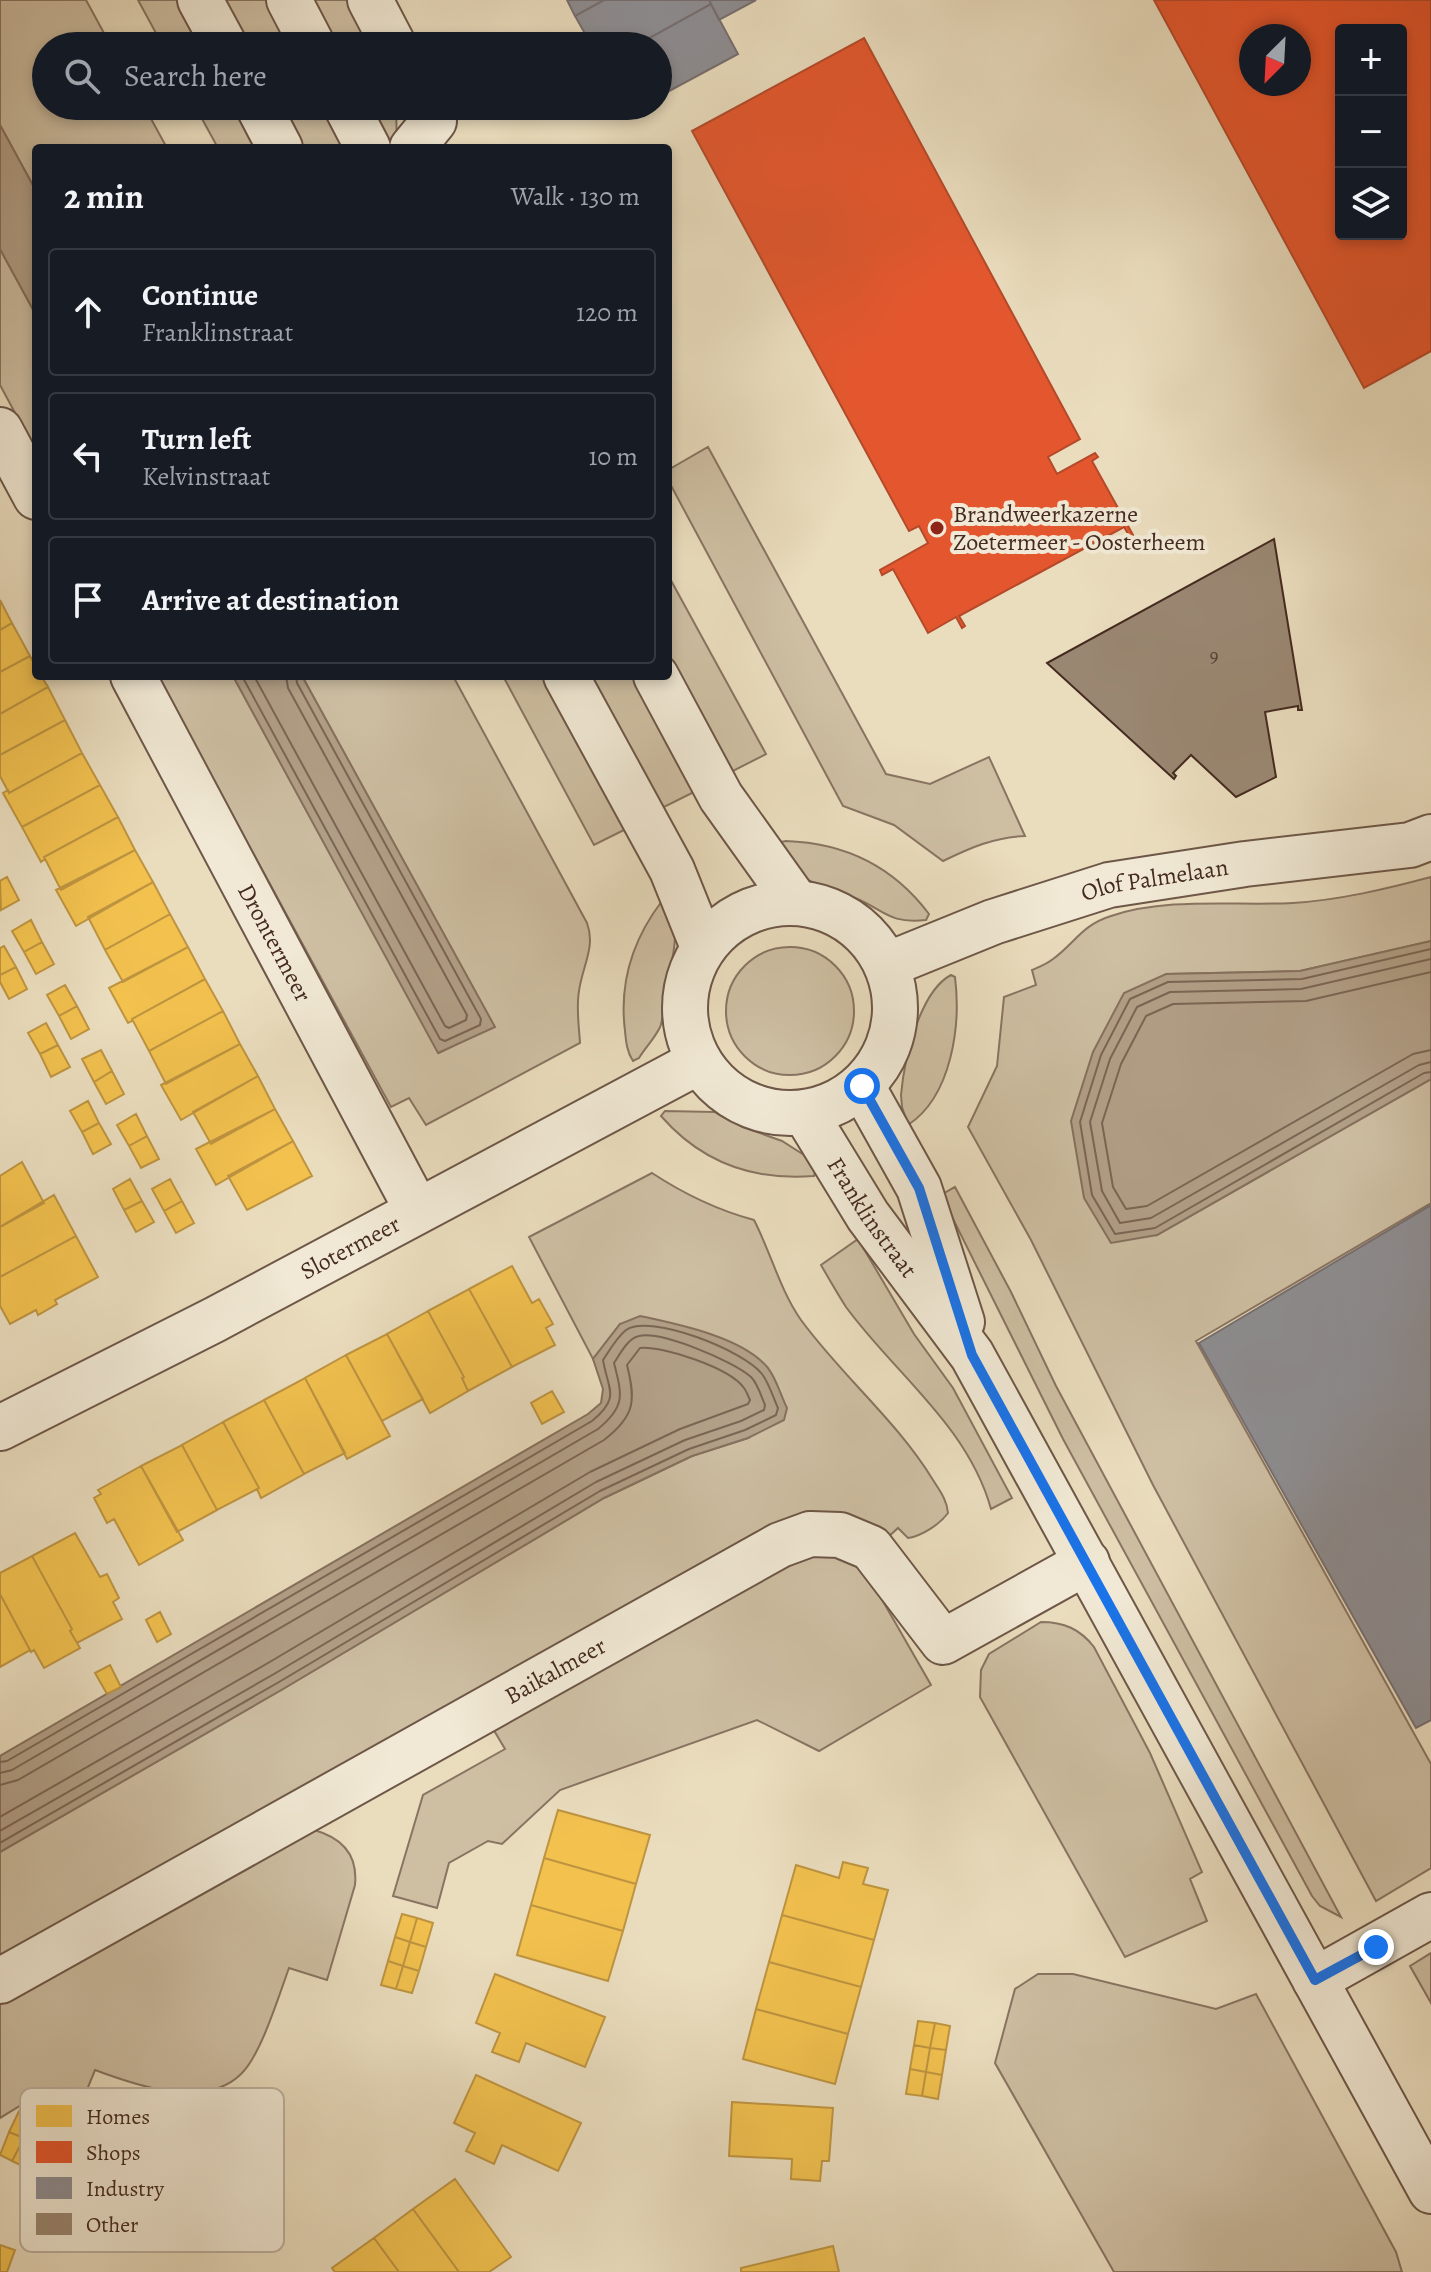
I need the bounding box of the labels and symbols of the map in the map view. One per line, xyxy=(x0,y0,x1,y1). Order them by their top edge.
north arrow xyxy=(1239,24,1311,96)
place label: Brandweerkazerne Zoetermeer - Oosterheem xyxy=(953,498,1205,558)
marker: Brandweerkazerne Zoetermeer - Oosterheem xyxy=(928,519,946,537)
house number: 9 xyxy=(1209,642,1219,669)
street label: Olof Palmelaan xyxy=(1077,851,1230,909)
street label: Drontermeer xyxy=(230,878,319,1007)
route start xyxy=(844,1068,880,1104)
street label: Franklinstraat xyxy=(820,1151,925,1284)
street label: Slotermeer xyxy=(295,1208,406,1287)
street label: Baikalmeer xyxy=(499,1630,612,1712)
route end xyxy=(1358,1929,1394,1965)
legend xyxy=(20,2088,284,2252)
text: Homes xyxy=(86,2102,150,2132)
text: Shops xyxy=(86,2138,141,2168)
text: Industry xyxy=(86,2174,164,2204)
text: Other xyxy=(86,2210,139,2240)

